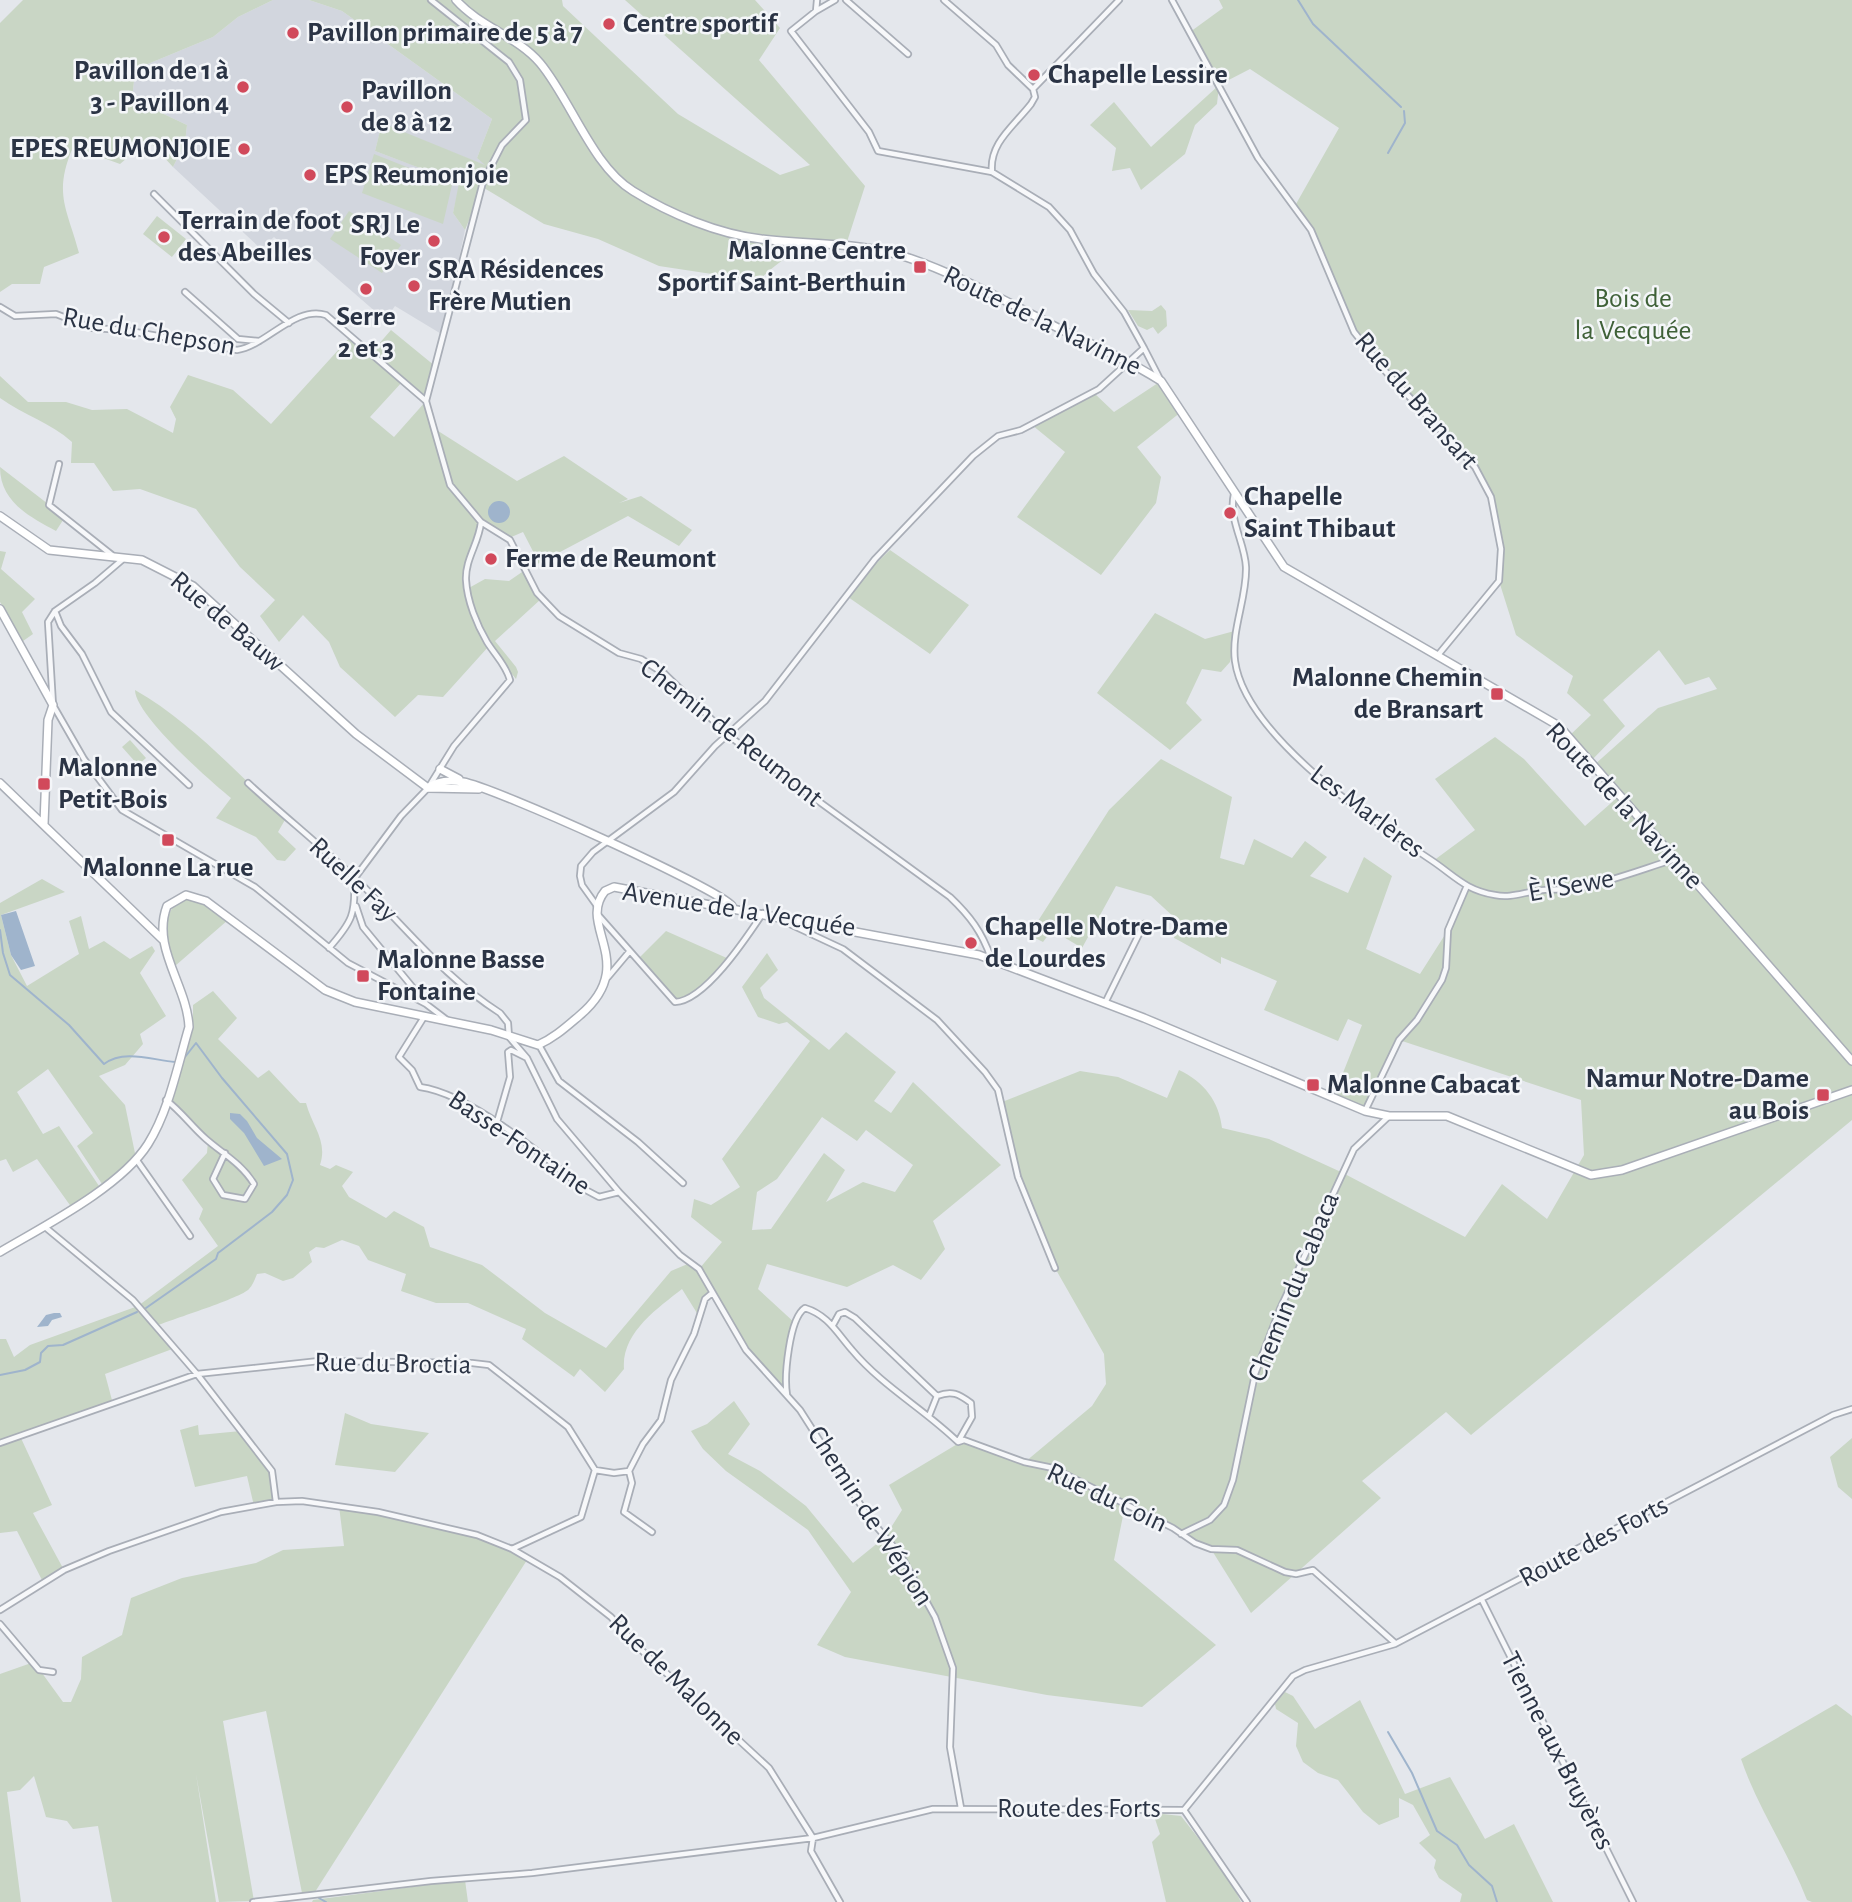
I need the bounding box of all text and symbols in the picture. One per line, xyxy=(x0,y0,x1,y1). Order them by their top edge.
place label: Centre sportif xyxy=(623,10,778,38)
marker: Centre sportif xyxy=(601,16,617,32)
place label: Pavillon primaire de 5 à 7 xyxy=(307,19,583,47)
marker: Pavillon primaire de 5 à 7 xyxy=(285,25,301,41)
place label: Pavillon de 1 à 3 - Pavillon 4 xyxy=(74,57,229,117)
place label: Chapelle Lessire xyxy=(1048,61,1228,89)
marker: Chapelle Lessire xyxy=(1026,67,1042,83)
place label: Pavillon de 8 à 12 xyxy=(361,77,452,137)
marker: Pavillon de 1 à 3 - Pavillon 4 xyxy=(235,79,251,95)
marker: Pavillon de 8 à 12 xyxy=(339,99,355,115)
place label: EPES REUMONJOIE xyxy=(10,135,230,163)
marker: EPES REUMONJOIE xyxy=(236,141,252,157)
place label: EPS Reumonjoie xyxy=(324,161,509,189)
marker: EPS Reumonjoie xyxy=(302,167,318,183)
place label: Terrain de foot des Abeilles xyxy=(178,207,341,267)
place label: SRJ Le Foyer xyxy=(351,211,420,271)
marker: Terrain de foot des Abeilles xyxy=(156,229,172,245)
marker: SRJ Le Foyer xyxy=(426,233,442,249)
place label: Malonne Centre Sportif Saint-Berthuin xyxy=(658,237,906,297)
place label: SRA Résidences Frère Mutien xyxy=(428,256,604,316)
marker: Malonne Centre Sportif Saint-Berthuin xyxy=(912,259,928,275)
street label: Route de la Navinne xyxy=(939,261,1145,381)
marker: SRA Résidences Frère Mutien xyxy=(406,278,422,294)
marker: Serre 2 et 3 xyxy=(358,281,374,297)
park label: Bois de la Vecquée xyxy=(1574,285,1692,345)
street label: Rue du Chepson xyxy=(61,303,237,361)
place label: Serre 2 et 3 xyxy=(336,303,396,363)
street label: Rue du Bransart xyxy=(1349,327,1483,475)
place label: Chapelle Saint Thibaut xyxy=(1244,483,1396,543)
marker: Chapelle Saint Thibaut xyxy=(1222,505,1238,521)
place label: Ferme de Reumont xyxy=(505,545,717,573)
marker: Ferme de Reumont xyxy=(483,551,499,567)
street label: Rue de Bauw xyxy=(165,566,290,678)
street label: Chemin de Reumont xyxy=(635,653,828,813)
place label: Malonne Chemin de Bransart xyxy=(1292,664,1484,724)
marker: Malonne Chemin de Bransart xyxy=(1489,686,1505,702)
street label: Route de la Navinne xyxy=(1540,717,1708,895)
place label: Malonne Petit-Bois xyxy=(58,754,167,814)
street label: Les Marlères xyxy=(1305,760,1429,864)
marker: Malonne Petit-Bois xyxy=(36,776,52,792)
marker: Malonne La rue xyxy=(160,832,176,848)
street label: Ruelle Fay xyxy=(303,832,403,928)
place label: Malonne La rue xyxy=(83,854,253,882)
street label: È l'Sewe xyxy=(1525,862,1616,907)
street label: Avenue de la Vecquée xyxy=(621,878,857,942)
place label: Chapelle Notre-Dame de Lourdes xyxy=(985,913,1228,973)
marker: Chapelle Notre-Dame de Lourdes xyxy=(963,935,979,951)
place label: Malonne Basse Fontaine xyxy=(377,946,545,1006)
marker: Malonne Basse Fontaine xyxy=(355,968,371,984)
place label: Namur Notre-Dame au Bois xyxy=(1586,1065,1809,1125)
place label: Malonne Cabacat xyxy=(1327,1071,1520,1099)
marker: Malonne Cabacat xyxy=(1305,1077,1321,1093)
street label: Basse-Fontaine xyxy=(443,1085,595,1201)
marker: Namur Notre-Dame au Bois xyxy=(1815,1087,1831,1103)
street label: Chemin du Cabaca xyxy=(1243,1188,1345,1386)
street label: Rue du Broctia xyxy=(314,1349,472,1379)
street label: Chemin de Wépion xyxy=(802,1421,938,1611)
street label: Rue du Coin xyxy=(1043,1458,1171,1538)
street label: Route des Forts xyxy=(1515,1491,1673,1593)
street label: Rue de Malonne xyxy=(603,1609,749,1751)
street label: Tienne aux Bruyères xyxy=(1495,1648,1619,1854)
street label: Route des Forts xyxy=(997,1795,1161,1823)

